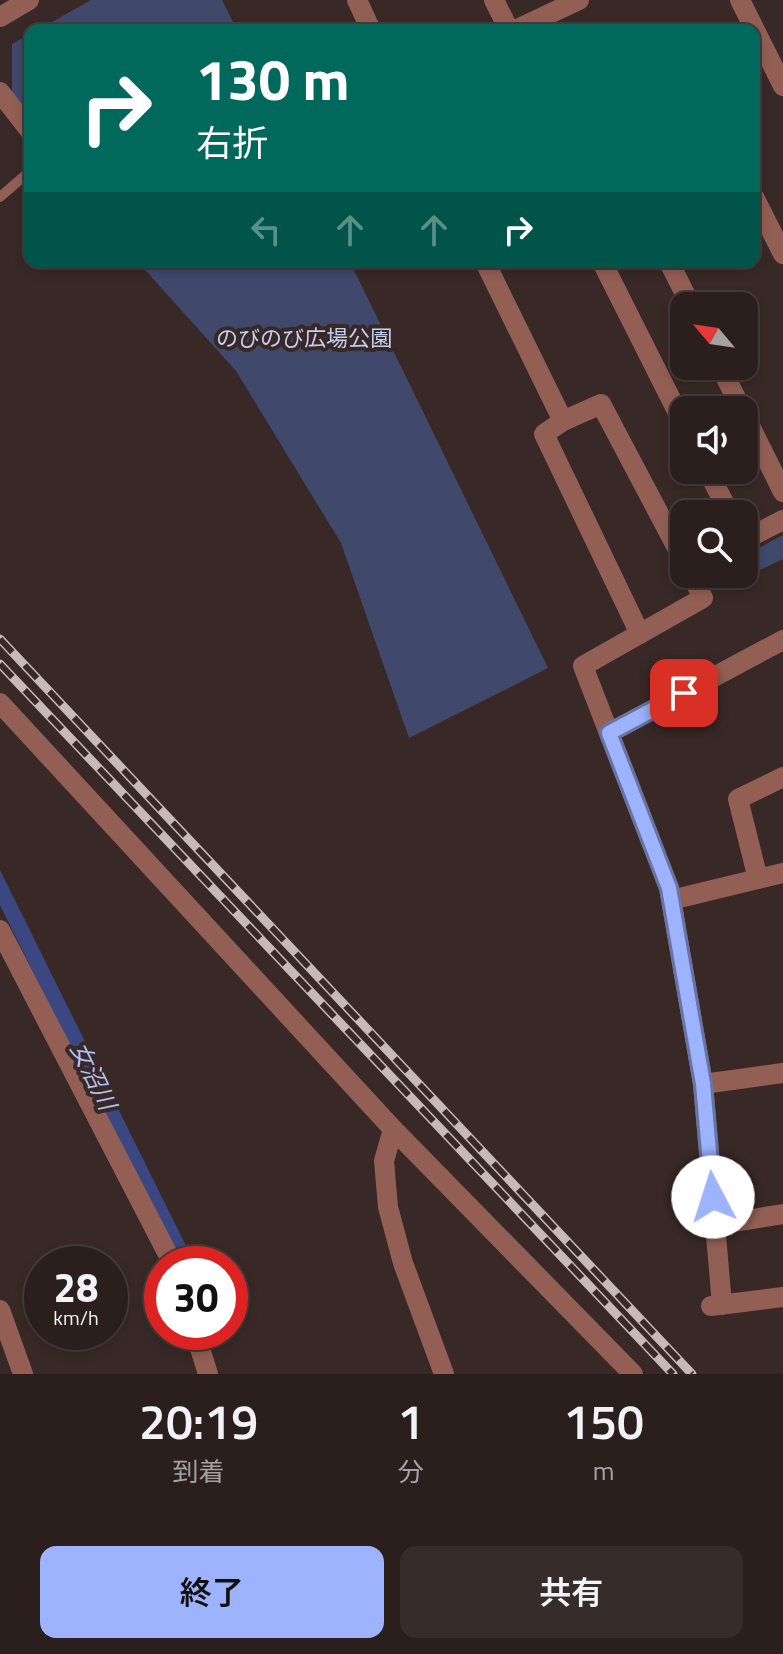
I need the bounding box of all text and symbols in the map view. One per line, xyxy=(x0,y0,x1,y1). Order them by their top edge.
text: 130 m xyxy=(196,37,349,122)
icon: right xyxy=(64,56,168,160)
text: 右折 xyxy=(196,115,268,170)
icon: left xyxy=(244,208,288,252)
icon: ahead xyxy=(328,208,372,252)
icon: ahead xyxy=(412,208,456,252)
icon: right xyxy=(496,208,540,252)
north arrow xyxy=(670,292,758,380)
map controls xyxy=(670,292,758,588)
park label: のびのび広場公園 xyxy=(216,321,392,355)
button: sound xyxy=(670,396,758,484)
button: search xyxy=(670,500,758,588)
pin xyxy=(650,659,718,727)
icon: arrive xyxy=(662,671,706,715)
water label: 女沼川 xyxy=(62,1035,127,1119)
position arrow xyxy=(671,1155,755,1239)
speed limit sign: 30 xyxy=(144,1246,248,1350)
text: 28 xyxy=(54,1257,98,1318)
text: km/h xyxy=(53,1302,99,1333)
text: 20:19 xyxy=(139,1385,258,1458)
text: 1 xyxy=(397,1385,424,1458)
text: 150 xyxy=(563,1385,644,1458)
text: m xyxy=(593,1451,614,1490)
text: 到着 xyxy=(173,1452,225,1491)
text: 分 xyxy=(398,1452,424,1491)
button: 終了 xyxy=(40,1546,384,1638)
button: 共有 xyxy=(400,1546,743,1638)

